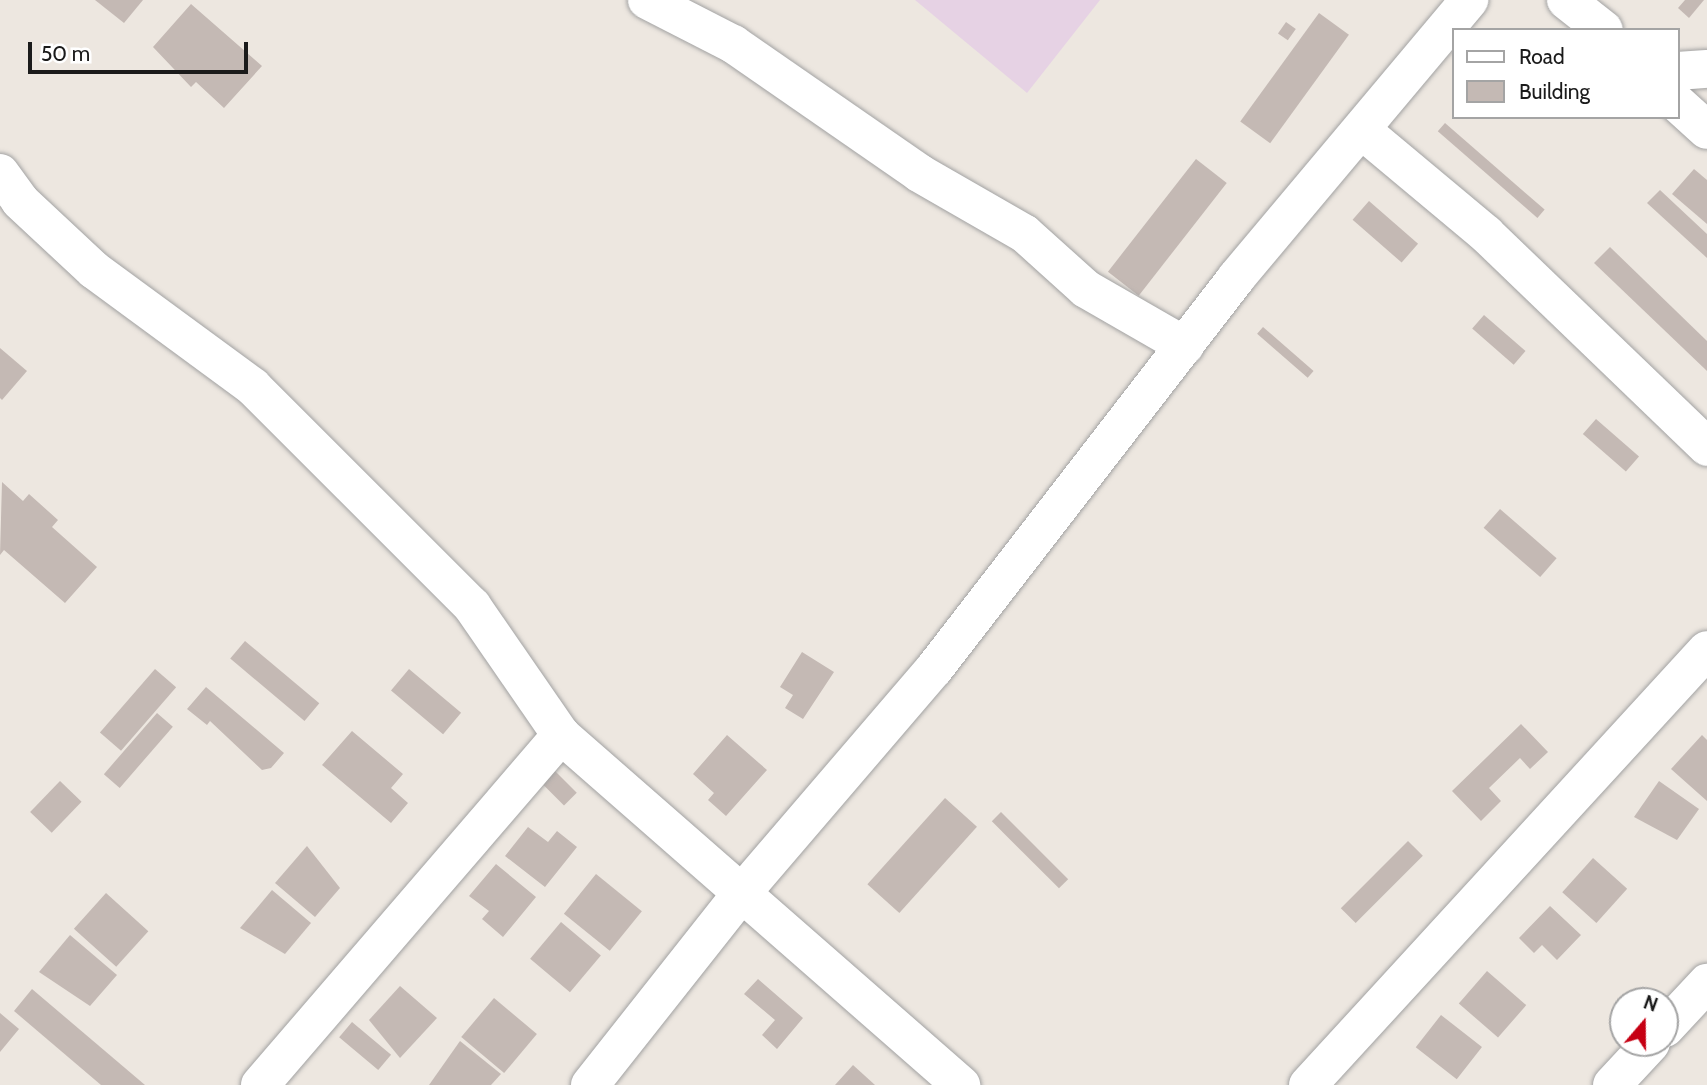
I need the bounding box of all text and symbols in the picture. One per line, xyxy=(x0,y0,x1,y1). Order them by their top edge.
scale bar xyxy=(32,28,252,72)
legend xyxy=(1452,28,1679,119)
text: 50 m xyxy=(41,41,90,66)
text: Road xyxy=(1519,44,1565,69)
text: Building xyxy=(1519,79,1590,104)
north arrow xyxy=(1609,987,1679,1057)
text: N xyxy=(1640,991,1661,1017)

